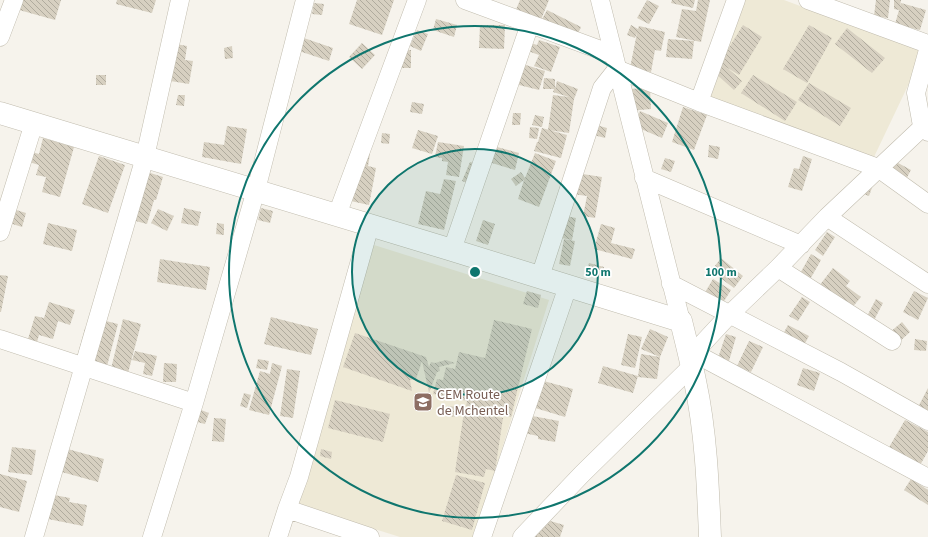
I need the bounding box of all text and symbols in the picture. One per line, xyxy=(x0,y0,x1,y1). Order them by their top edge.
text: 50 m xyxy=(585,264,611,281)
text: 100 m xyxy=(705,264,737,281)
centre of rings xyxy=(468,265,482,279)
place label: CEM Route de Mchentel xyxy=(437,385,509,421)
school or university icon: CEM Route de Mchentel xyxy=(412,391,434,413)

